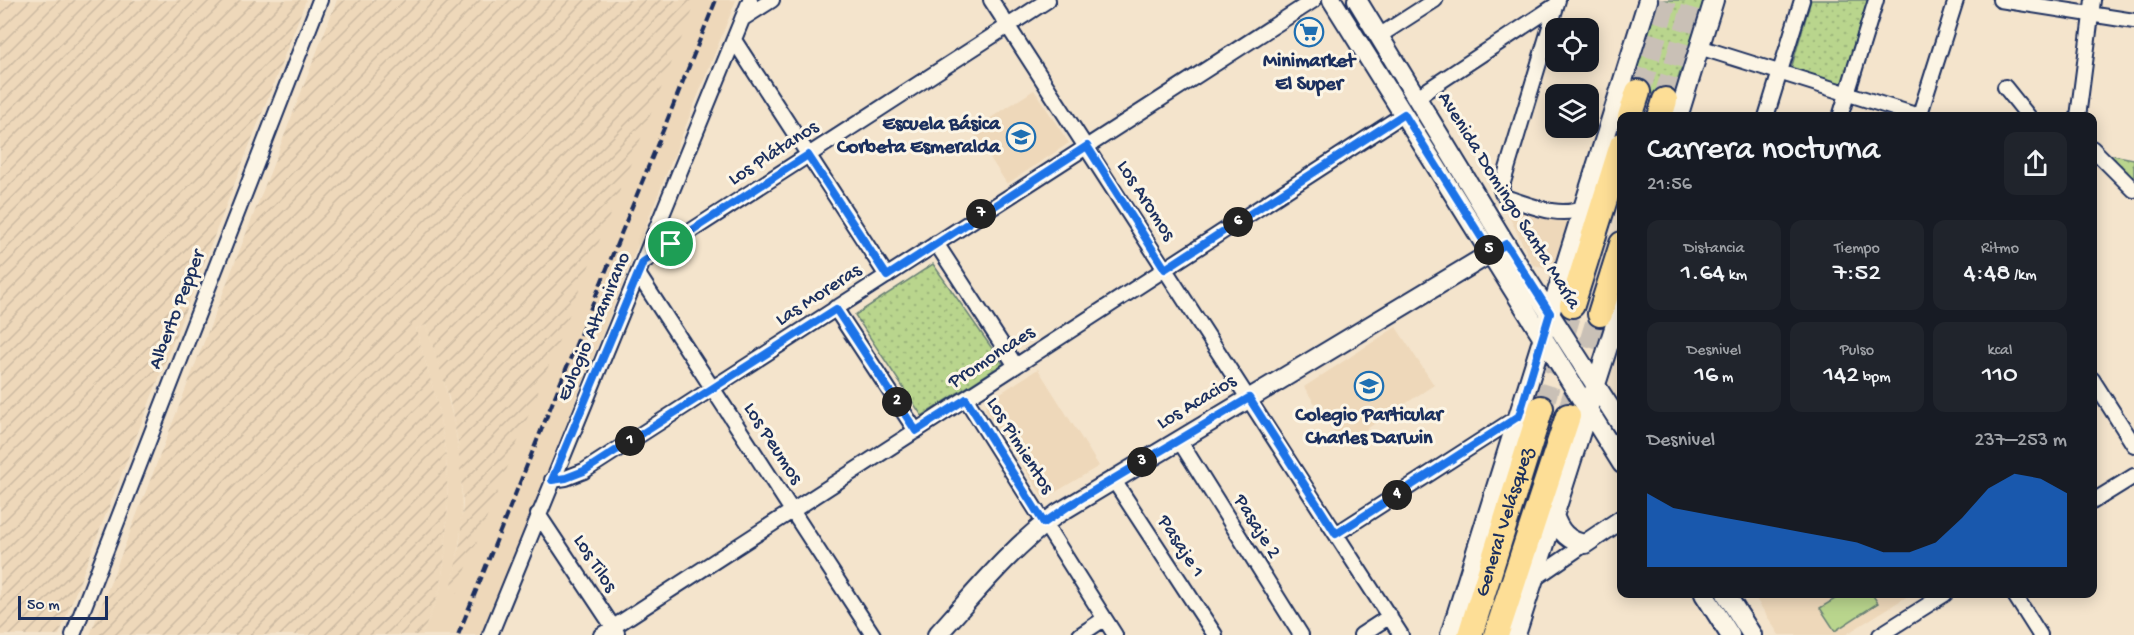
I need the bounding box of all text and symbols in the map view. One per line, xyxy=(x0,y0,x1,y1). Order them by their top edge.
supermarket icon: Minimarket El Super xyxy=(1293,16,1325,48)
map controls xyxy=(1545,18,1599,138)
button: locate xyxy=(1545,18,1599,72)
place label: Minimarket El Super xyxy=(1263,51,1357,97)
button: layers xyxy=(1545,84,1599,138)
street label: Avenida Domingo Santa María xyxy=(1432,88,1585,315)
place label: Escuela Básica Corbeta Esmeralda xyxy=(836,114,1001,160)
street label: Los Plátanos xyxy=(725,116,824,192)
school or university icon: Escuela Básica Corbeta Esmeralda xyxy=(1005,121,1037,153)
text: Carrera nocturna xyxy=(1647,132,1880,170)
button: share xyxy=(2004,132,2067,195)
street label: Los Aromos xyxy=(1111,157,1180,246)
text: 21:56 xyxy=(1647,174,1692,197)
pin: 7 xyxy=(966,199,996,229)
text: 7 xyxy=(977,204,985,223)
pin: 6 xyxy=(1223,207,1253,237)
text: 6 xyxy=(1234,212,1242,231)
pin xyxy=(645,218,696,269)
icon: arrive xyxy=(654,227,687,260)
pin: 5 xyxy=(1474,235,1504,265)
text: 5 xyxy=(1485,240,1493,259)
text: Distancia xyxy=(1684,240,1744,259)
text: Tiempo xyxy=(1834,240,1880,259)
text: Ritmo xyxy=(1981,240,2019,259)
street label: Alberto Pepper xyxy=(145,245,212,373)
street label: Eulogio Altamirano xyxy=(553,249,637,405)
street label: Las Moreras xyxy=(772,259,867,332)
text: 1.64 xyxy=(1681,259,1725,290)
text: 7:52 xyxy=(1833,259,1881,290)
text: 4:48 xyxy=(1963,259,2010,290)
text: km xyxy=(1725,267,1747,286)
text: /km xyxy=(2010,267,2037,286)
street label: Promoncaes xyxy=(944,321,1040,395)
text: Desnivel xyxy=(1687,342,1741,361)
text: Pulso xyxy=(1840,342,1874,361)
text: kcal xyxy=(1988,342,2012,361)
text: 16 xyxy=(1695,361,1718,392)
text: 142 xyxy=(1823,361,1859,392)
text: 110 xyxy=(1982,361,2018,392)
text: m xyxy=(1718,369,1733,388)
text: bpm xyxy=(1859,369,1891,388)
street label: Los Acacios xyxy=(1153,370,1241,436)
school or university icon: Colegio Particular Charles Darwin xyxy=(1353,370,1385,402)
pin: 2 xyxy=(882,387,912,417)
text: 2 xyxy=(893,392,901,411)
street label: Los Pimientos xyxy=(980,393,1058,499)
street label: Los Peumos xyxy=(737,399,807,490)
place label: Colegio Particular Charles Darwin xyxy=(1294,405,1445,451)
pin: 1 xyxy=(615,426,645,456)
text: Desnivel xyxy=(1647,430,1715,453)
text: 237–253 m xyxy=(1975,430,2067,453)
text: 1 xyxy=(627,431,633,450)
street label: General Velásquez xyxy=(1471,444,1540,600)
pin: 3 xyxy=(1127,447,1157,477)
text: 3 xyxy=(1138,452,1146,471)
pin: 4 xyxy=(1382,480,1412,510)
text: 4 xyxy=(1393,485,1401,504)
street label: Pasaje 2 xyxy=(1227,490,1285,563)
street label: Pasaje 1 xyxy=(1151,511,1209,582)
street label: Los Tilos xyxy=(567,531,621,598)
scale bar xyxy=(18,593,108,620)
text: 50 m xyxy=(27,597,60,616)

